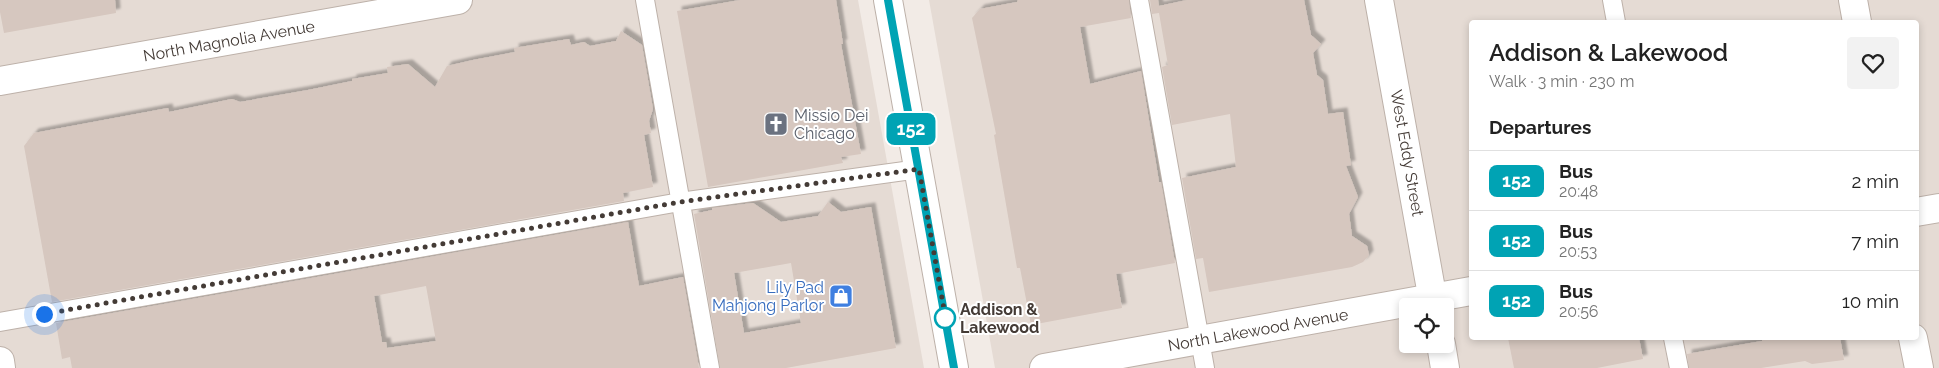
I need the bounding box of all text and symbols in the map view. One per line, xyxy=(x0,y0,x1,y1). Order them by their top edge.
street label: North Magnolia Avenue xyxy=(142,17,316,65)
button: heart xyxy=(1847,37,1899,89)
text: Addison & Lakewood xyxy=(1489,38,1728,67)
text: Walk · 3 min · 230 m xyxy=(1489,72,1634,91)
street label: West Eddy Street xyxy=(1387,88,1428,218)
place label: Missio Dei Chicago xyxy=(794,106,868,143)
church icon: Missio Dei Chicago xyxy=(763,111,789,137)
line badge: 152 xyxy=(882,113,940,145)
text: Departures xyxy=(1489,116,1591,138)
text: 152 xyxy=(896,118,926,139)
text: Bus xyxy=(1559,160,1593,182)
text: 152 xyxy=(1502,170,1531,191)
text: 2 min xyxy=(1852,170,1899,192)
text: 20:48 xyxy=(1559,182,1598,201)
text: Bus xyxy=(1559,220,1593,242)
text: 152 xyxy=(1502,230,1531,251)
text: 7 min xyxy=(1851,230,1899,252)
text: 20:53 xyxy=(1559,242,1597,261)
place label: Lily Pad Mahjong Parlor xyxy=(712,278,824,315)
text: Bus xyxy=(1559,280,1593,302)
shop icon: Lily Pad Mahjong Parlor xyxy=(828,283,854,309)
text: 152 xyxy=(1502,290,1531,311)
text: 10 min xyxy=(1842,290,1899,312)
map controls xyxy=(1399,298,1454,353)
button: locate xyxy=(1399,298,1454,353)
place label: Addison & Lakewood xyxy=(960,300,1039,337)
your location xyxy=(32,302,57,327)
text: 20:56 xyxy=(1559,302,1599,321)
street label: North Lakewood Avenue xyxy=(1166,305,1350,355)
marker: Addison & Lakewood xyxy=(934,307,956,329)

